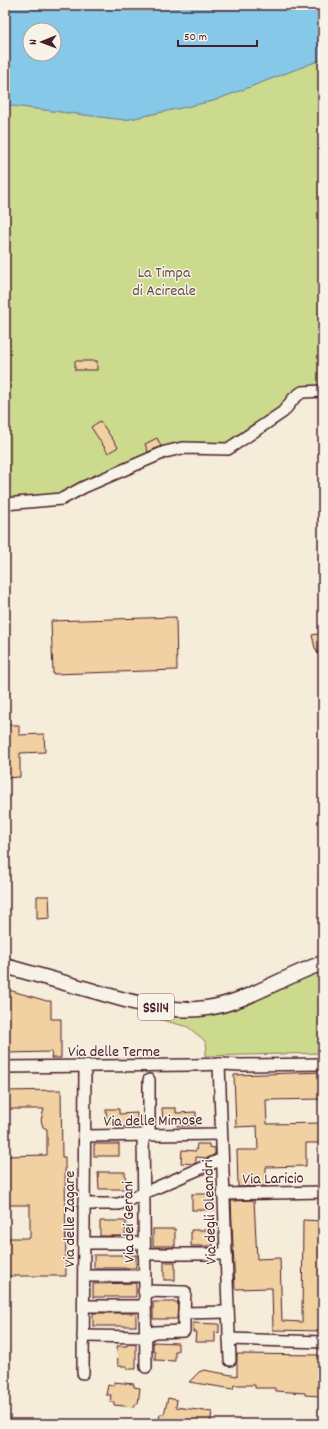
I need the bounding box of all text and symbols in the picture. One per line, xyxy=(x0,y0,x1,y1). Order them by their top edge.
north arrow xyxy=(22,22,62,62)
scale bar xyxy=(178,22,257,48)
text: 50 m xyxy=(184,29,207,46)
text: N xyxy=(26,39,42,45)
park label: La Timpa di Acireale xyxy=(132,262,196,303)
road number: SS114 xyxy=(138,994,174,1020)
street label: Via delle Terme xyxy=(68,1041,160,1064)
street label: Via delle Mimose xyxy=(103,1109,203,1134)
street label: Via degli Oleandri xyxy=(197,1159,224,1265)
street label: Via Laricio xyxy=(242,1167,304,1192)
street label: Via delle Zagare xyxy=(59,1171,82,1267)
street label: Via dei Gerani xyxy=(117,1181,142,1263)

